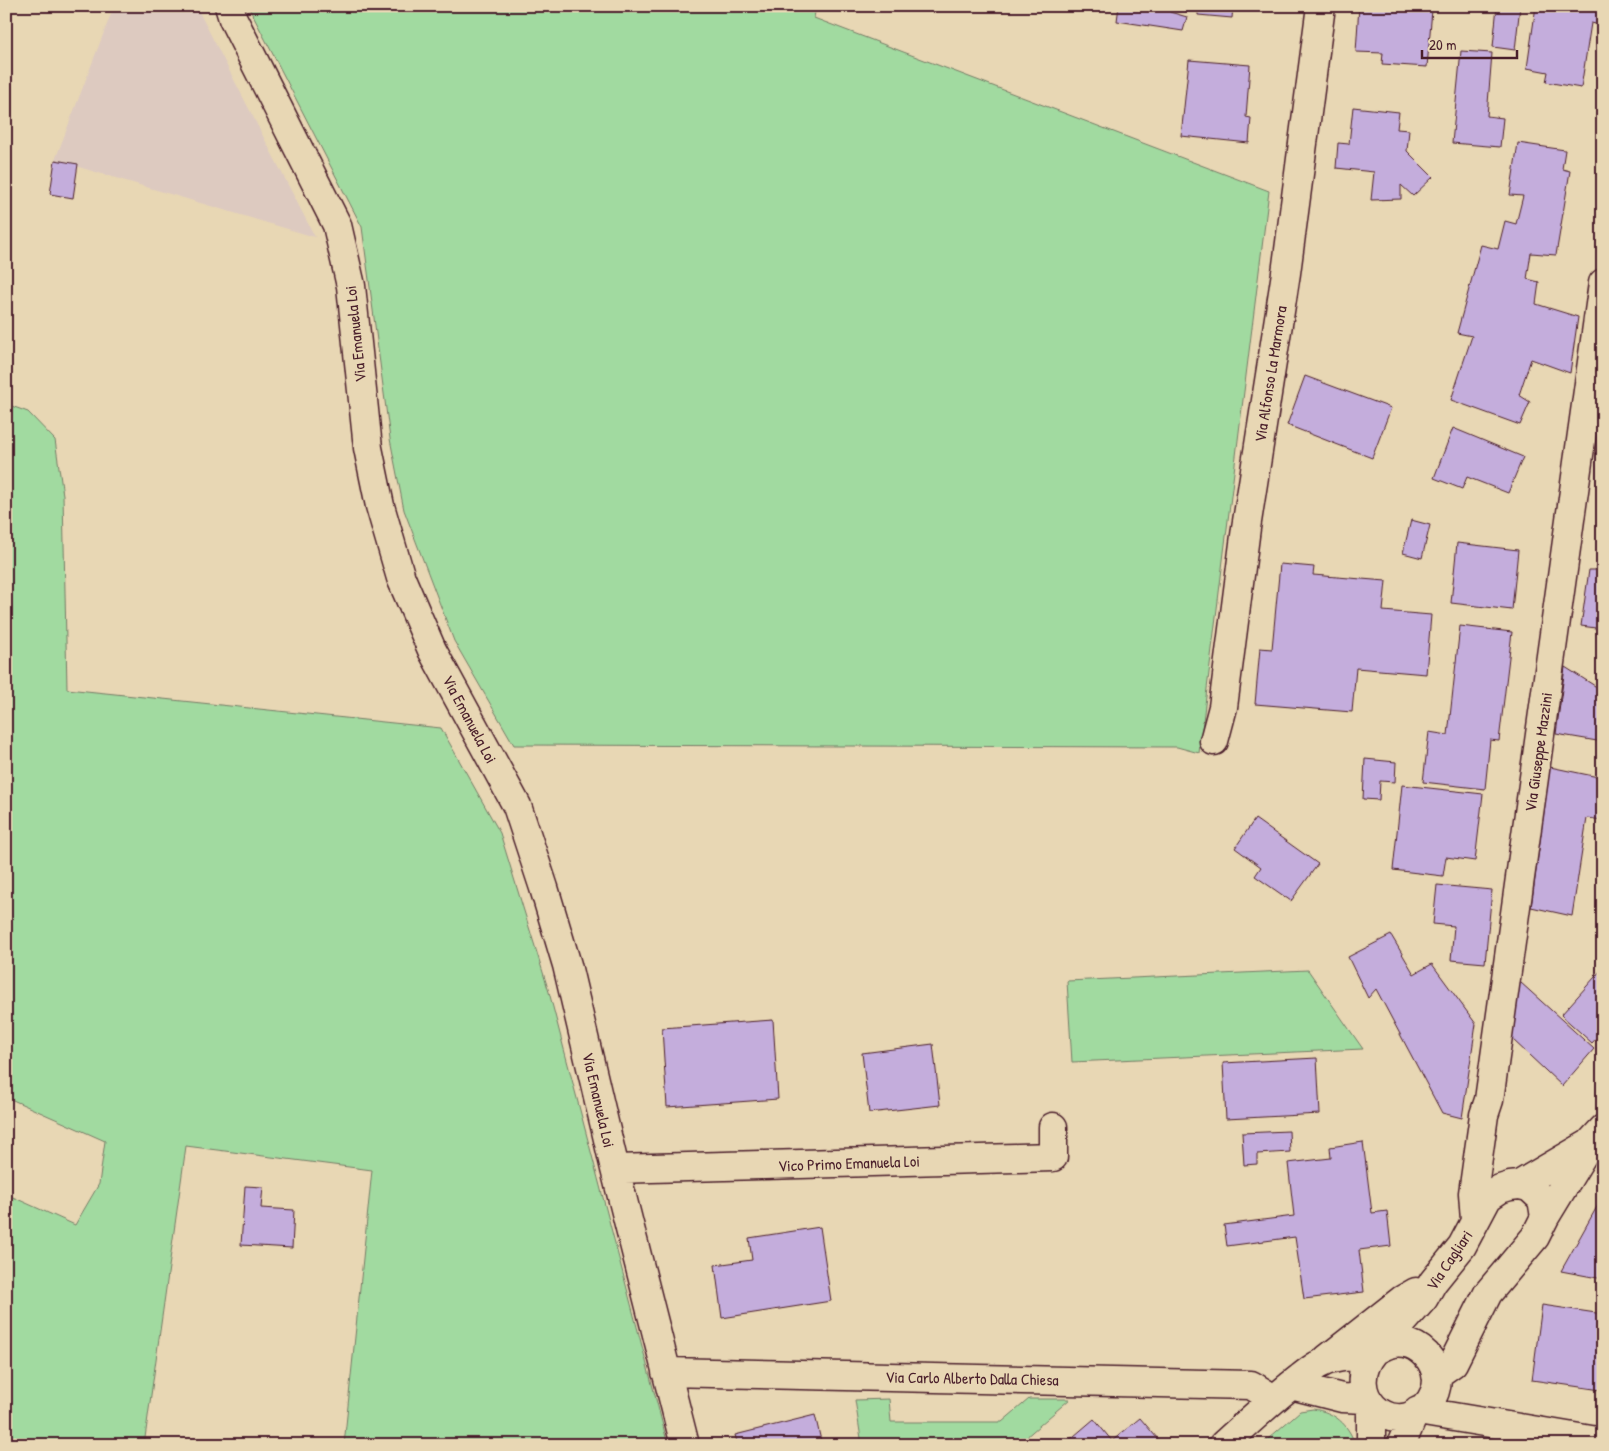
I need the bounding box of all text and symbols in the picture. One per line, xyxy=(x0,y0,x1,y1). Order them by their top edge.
scale bar xyxy=(1422,28,1516,60)
text: 20 m xyxy=(1429,34,1456,55)
street label: Via Emanuela Loi xyxy=(339,285,371,383)
street label: Via Alfonso La Marmora xyxy=(1248,304,1292,444)
street label: Via Emanuela Loi xyxy=(438,671,502,767)
street label: Via Giuseppe Mazzini xyxy=(1519,691,1557,813)
street label: Via Emanuela Loi xyxy=(577,1050,621,1150)
street label: Vico Primo Emanuela Loi xyxy=(778,1150,920,1176)
street label: Via Cagliari xyxy=(1421,1225,1477,1295)
street label: Via Carlo Alberto Dalla Chiesa xyxy=(885,1365,1059,1391)

